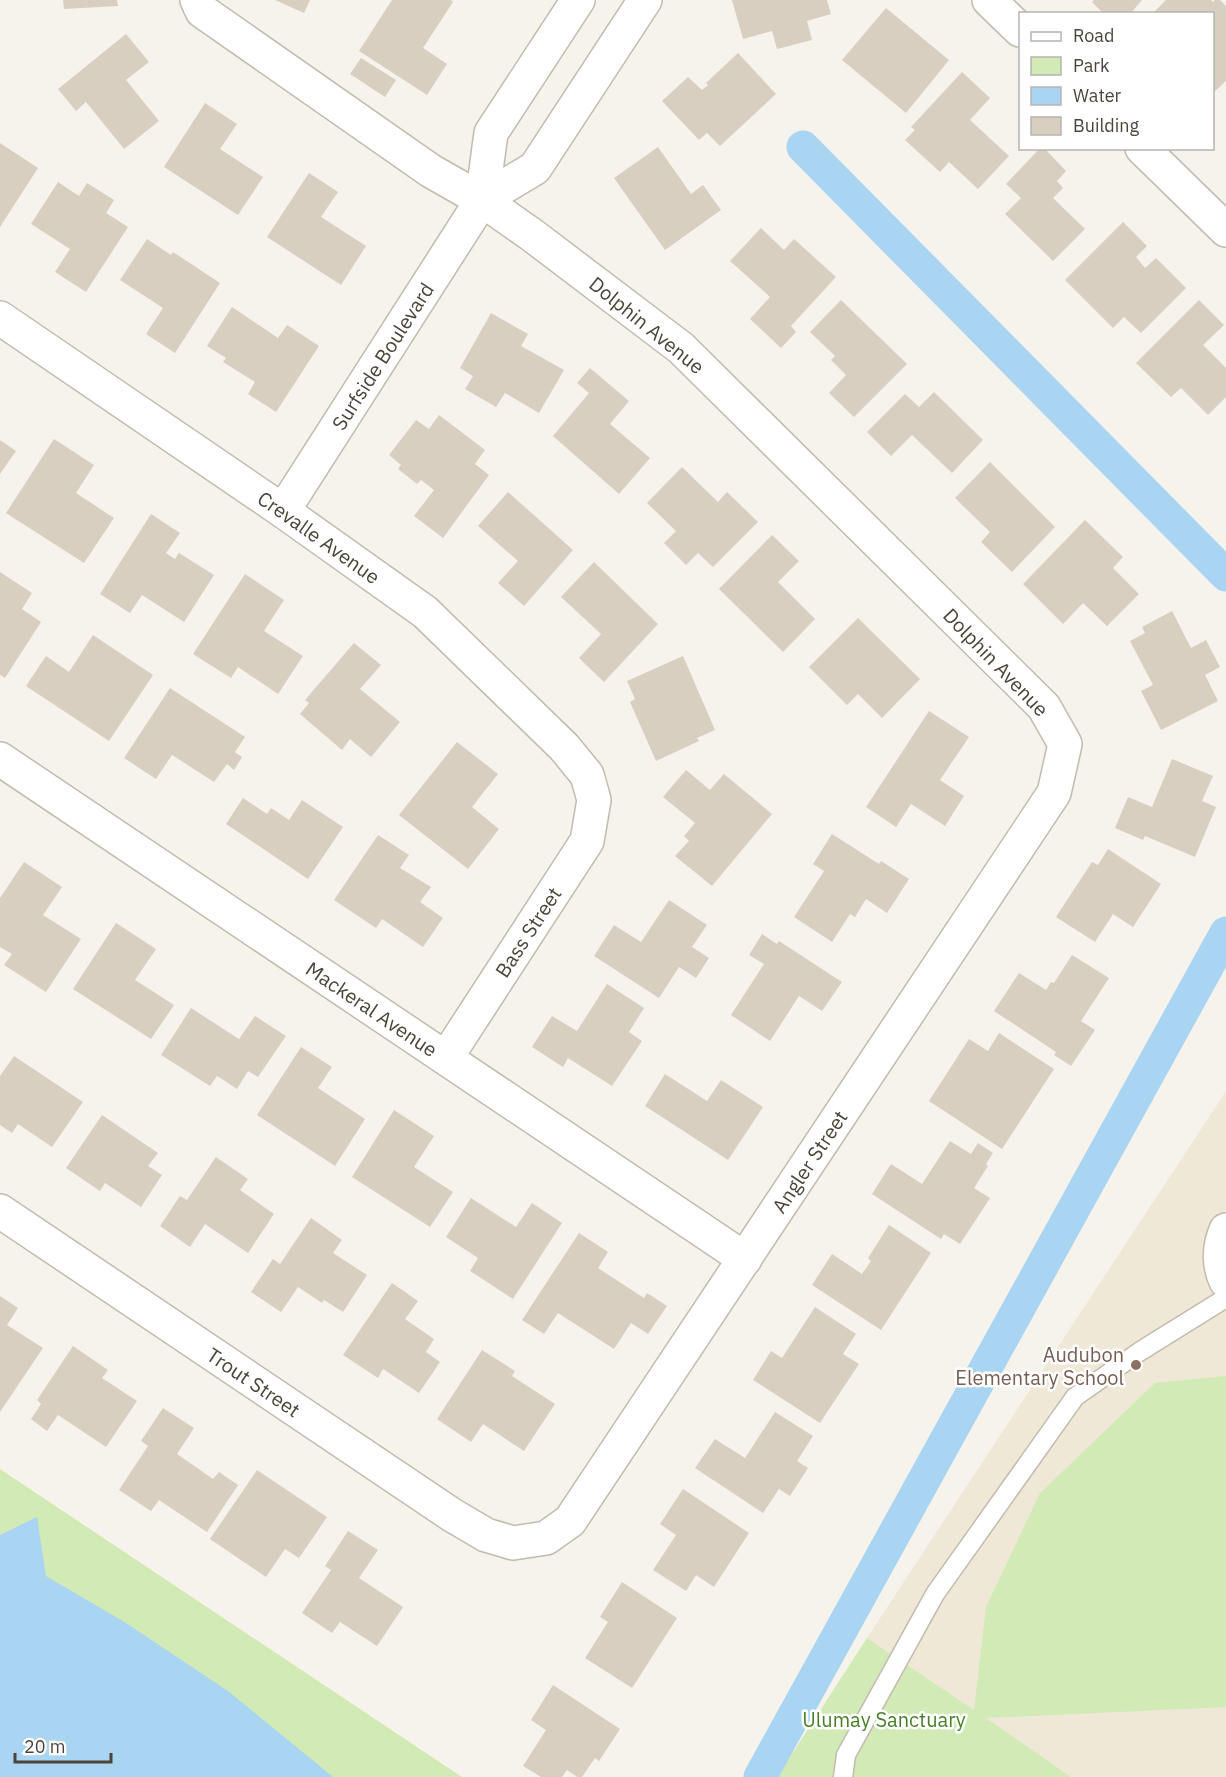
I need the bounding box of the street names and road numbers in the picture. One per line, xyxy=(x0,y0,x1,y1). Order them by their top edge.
street label: Dolphin Avenue xyxy=(584,270,710,380)
street label: Surfside Boulevard xyxy=(325,277,439,435)
street label: Crevalle Avenue xyxy=(253,484,386,590)
street label: Dolphin Avenue xyxy=(937,602,1055,722)
street label: Bass Street xyxy=(489,882,567,982)
street label: Mackeral Avenue xyxy=(301,955,443,1063)
street label: Angler Street xyxy=(765,1105,853,1218)
street label: Trout Street xyxy=(202,1341,306,1423)

